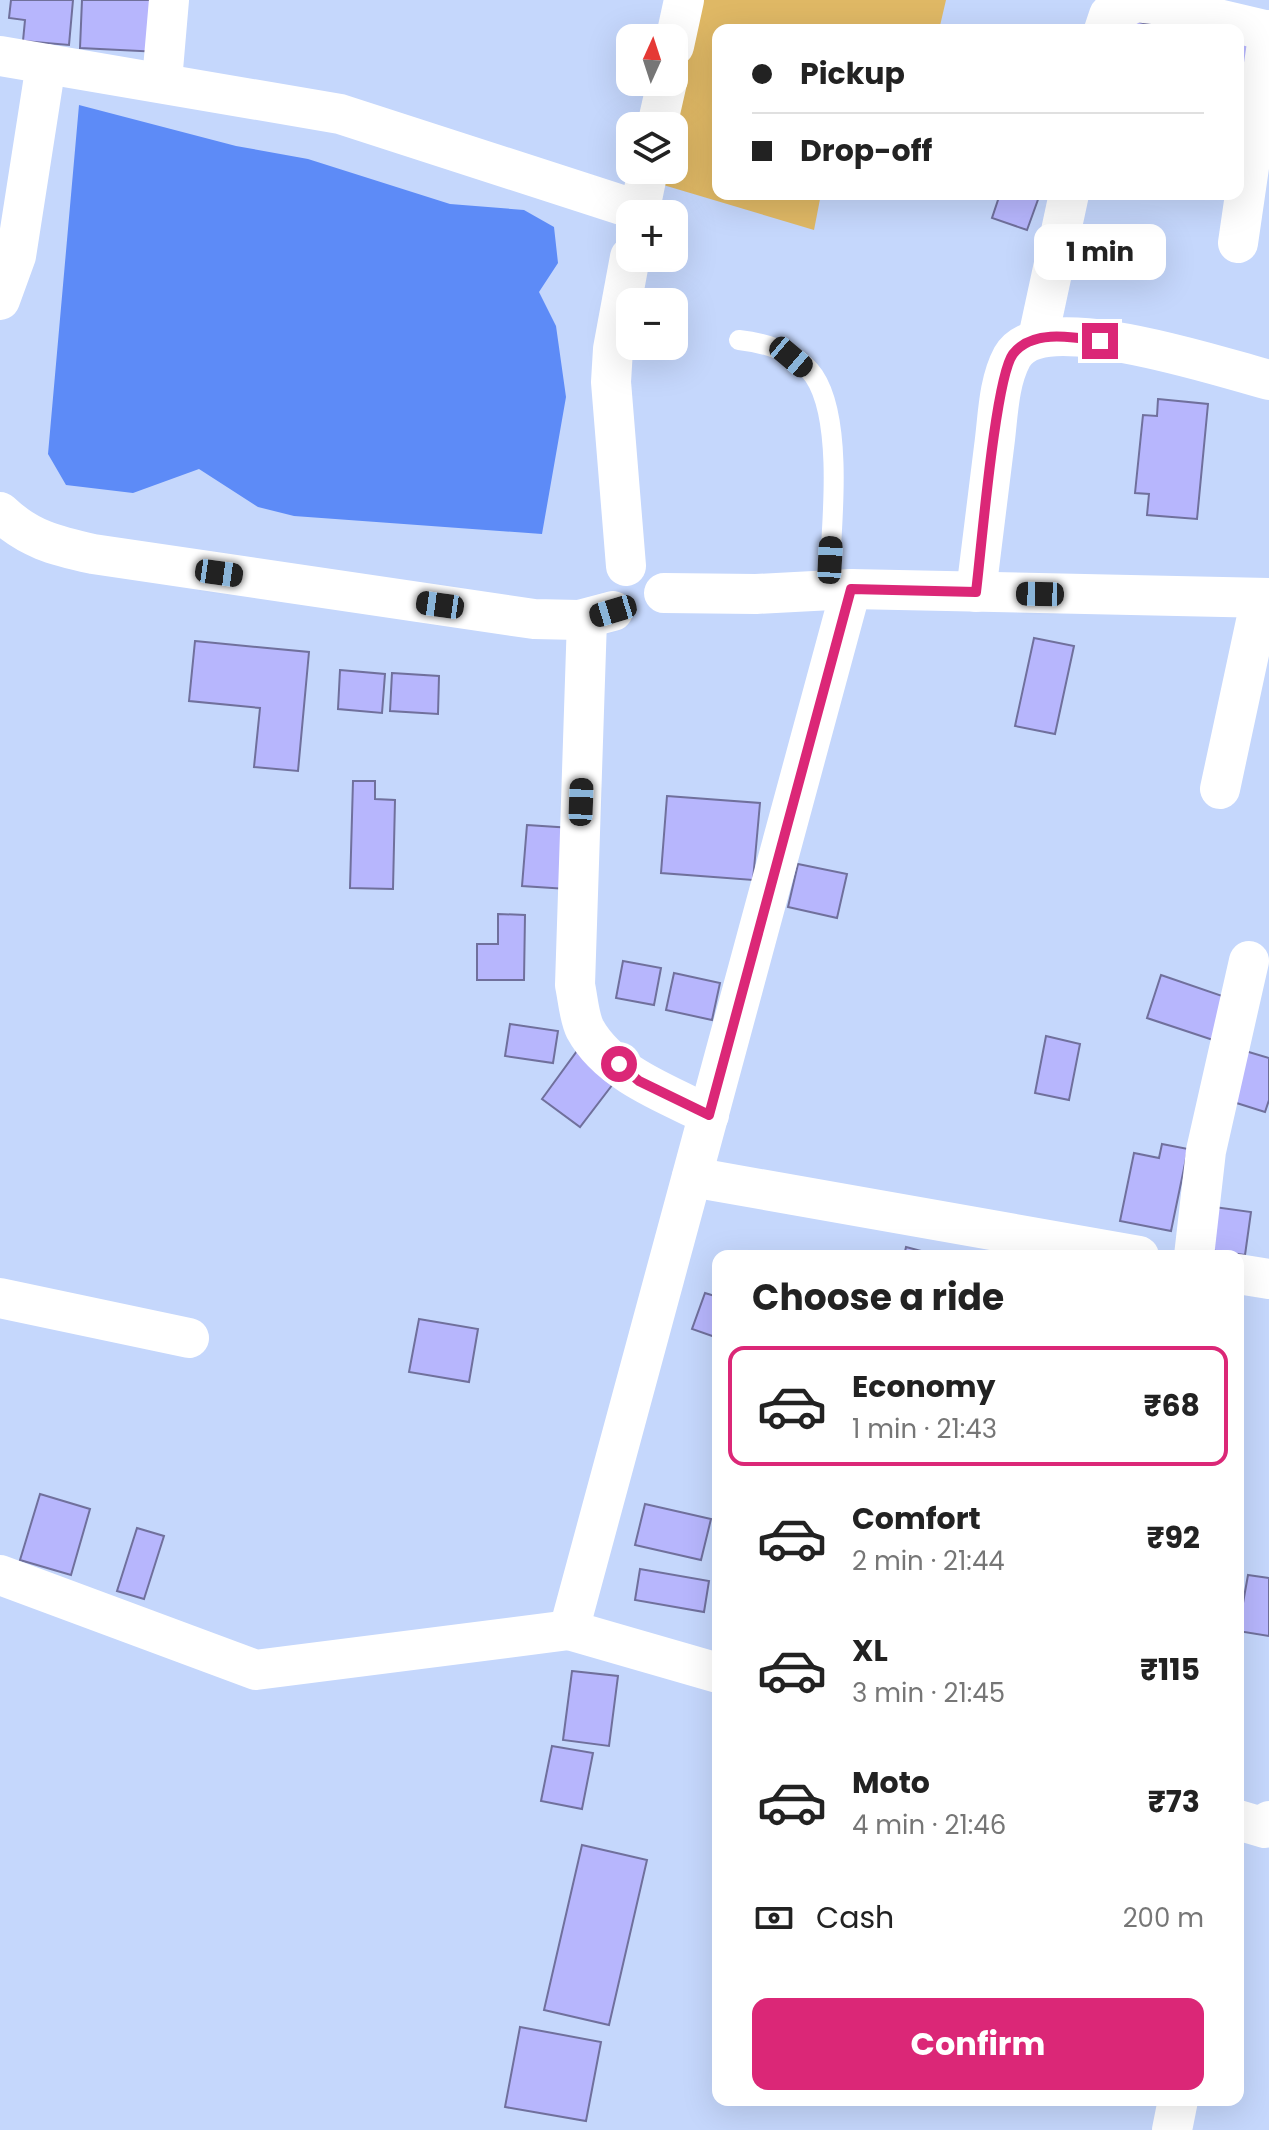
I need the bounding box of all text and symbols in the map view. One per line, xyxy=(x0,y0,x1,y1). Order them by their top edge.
north arrow xyxy=(616,24,688,96)
map controls xyxy=(616,24,688,360)
text: Pickup xyxy=(800,52,905,95)
button: layers xyxy=(616,112,688,184)
text: Drop-off xyxy=(800,129,932,172)
button: + xyxy=(616,200,688,272)
callout: 1 min xyxy=(1034,225,1166,281)
text: 1 min xyxy=(1066,234,1134,270)
button: − xyxy=(616,288,688,360)
route end xyxy=(1082,323,1118,359)
car xyxy=(765,332,817,382)
car xyxy=(817,535,843,585)
car xyxy=(194,558,244,588)
car xyxy=(1016,582,1064,606)
car xyxy=(415,590,465,620)
car xyxy=(587,593,639,629)
car xyxy=(568,778,594,826)
route start xyxy=(601,1046,637,1082)
text: Choose a ride xyxy=(752,1272,1004,1323)
text: Economy xyxy=(852,1365,996,1408)
icon: car xyxy=(756,1370,828,1442)
text: ₹68 xyxy=(1144,1384,1200,1427)
text: 1 min · 21:43 xyxy=(852,1411,997,1447)
text: Comfort xyxy=(852,1497,981,1540)
icon: car xyxy=(756,1502,828,1574)
text: ₹92 xyxy=(1146,1516,1200,1559)
text: 2 min · 21:44 xyxy=(852,1543,1005,1579)
text: XL xyxy=(852,1629,888,1672)
icon: car xyxy=(756,1634,828,1706)
text: ₹115 xyxy=(1140,1648,1200,1691)
text: 3 min · 21:45 xyxy=(852,1675,1005,1711)
text: Moto xyxy=(852,1761,930,1804)
icon: car xyxy=(756,1766,828,1838)
text: ₹73 xyxy=(1148,1780,1200,1823)
text: 4 min · 21:46 xyxy=(852,1807,1006,1843)
icon: cash xyxy=(752,1896,796,1940)
text: Cash xyxy=(816,1896,894,1939)
text: 200 m xyxy=(1123,1900,1204,1936)
button: Confirm xyxy=(752,1998,1204,2090)

